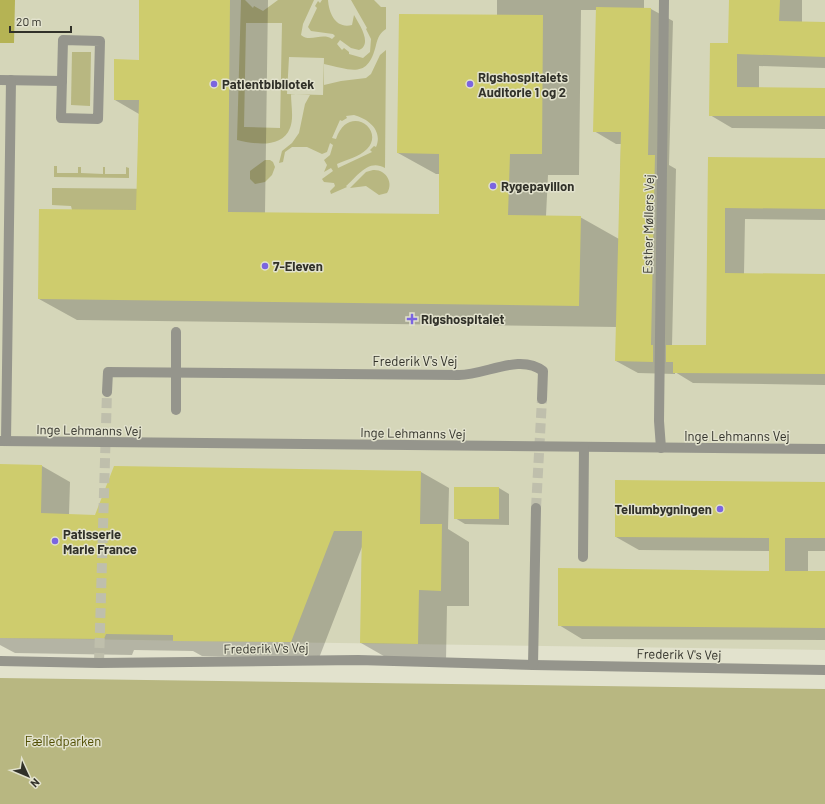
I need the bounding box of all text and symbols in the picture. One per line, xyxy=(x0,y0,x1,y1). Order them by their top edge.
scale bar xyxy=(10,8,71,34)
text: 20 m xyxy=(16,14,42,28)
place label: Rigshospitalets Auditorie 1 og 2 xyxy=(478,69,568,100)
place label: Patientbibliotek xyxy=(222,76,314,92)
marker: Patientbibliotek xyxy=(209,79,219,89)
marker: Rigshospitalets Auditorie 1 og 2 xyxy=(465,79,475,89)
street label: Esther Møllers Vej xyxy=(639,174,657,274)
place label: Rygepavillon xyxy=(501,178,574,194)
marker: Rygepavillon xyxy=(488,181,498,191)
place label: 7-Eleven xyxy=(273,258,323,274)
marker: 7-Eleven xyxy=(260,261,270,271)
place label: Rigshospitalet xyxy=(421,311,504,327)
marker: Rigshospitalet xyxy=(406,313,418,325)
street label: Frederik V's Vej xyxy=(372,353,458,369)
street label: Inge Lehmanns Vej xyxy=(36,421,142,439)
street label: Inge Lehmanns Vej xyxy=(360,424,466,442)
street label: Inge Lehmanns Vej xyxy=(684,428,790,444)
place label: Teilumbygningen xyxy=(615,501,712,517)
marker: Teilumbygningen xyxy=(715,504,725,514)
place label: Patisserie Marie France xyxy=(63,526,137,557)
marker: Patisserie Marie France xyxy=(50,536,60,546)
street label: Frederik V's Vej xyxy=(223,639,309,657)
street label: Frederik V's Vej xyxy=(636,645,722,663)
park label: Fælledparken xyxy=(25,733,101,749)
north arrow xyxy=(8,756,48,796)
text: N xyxy=(28,776,43,790)

